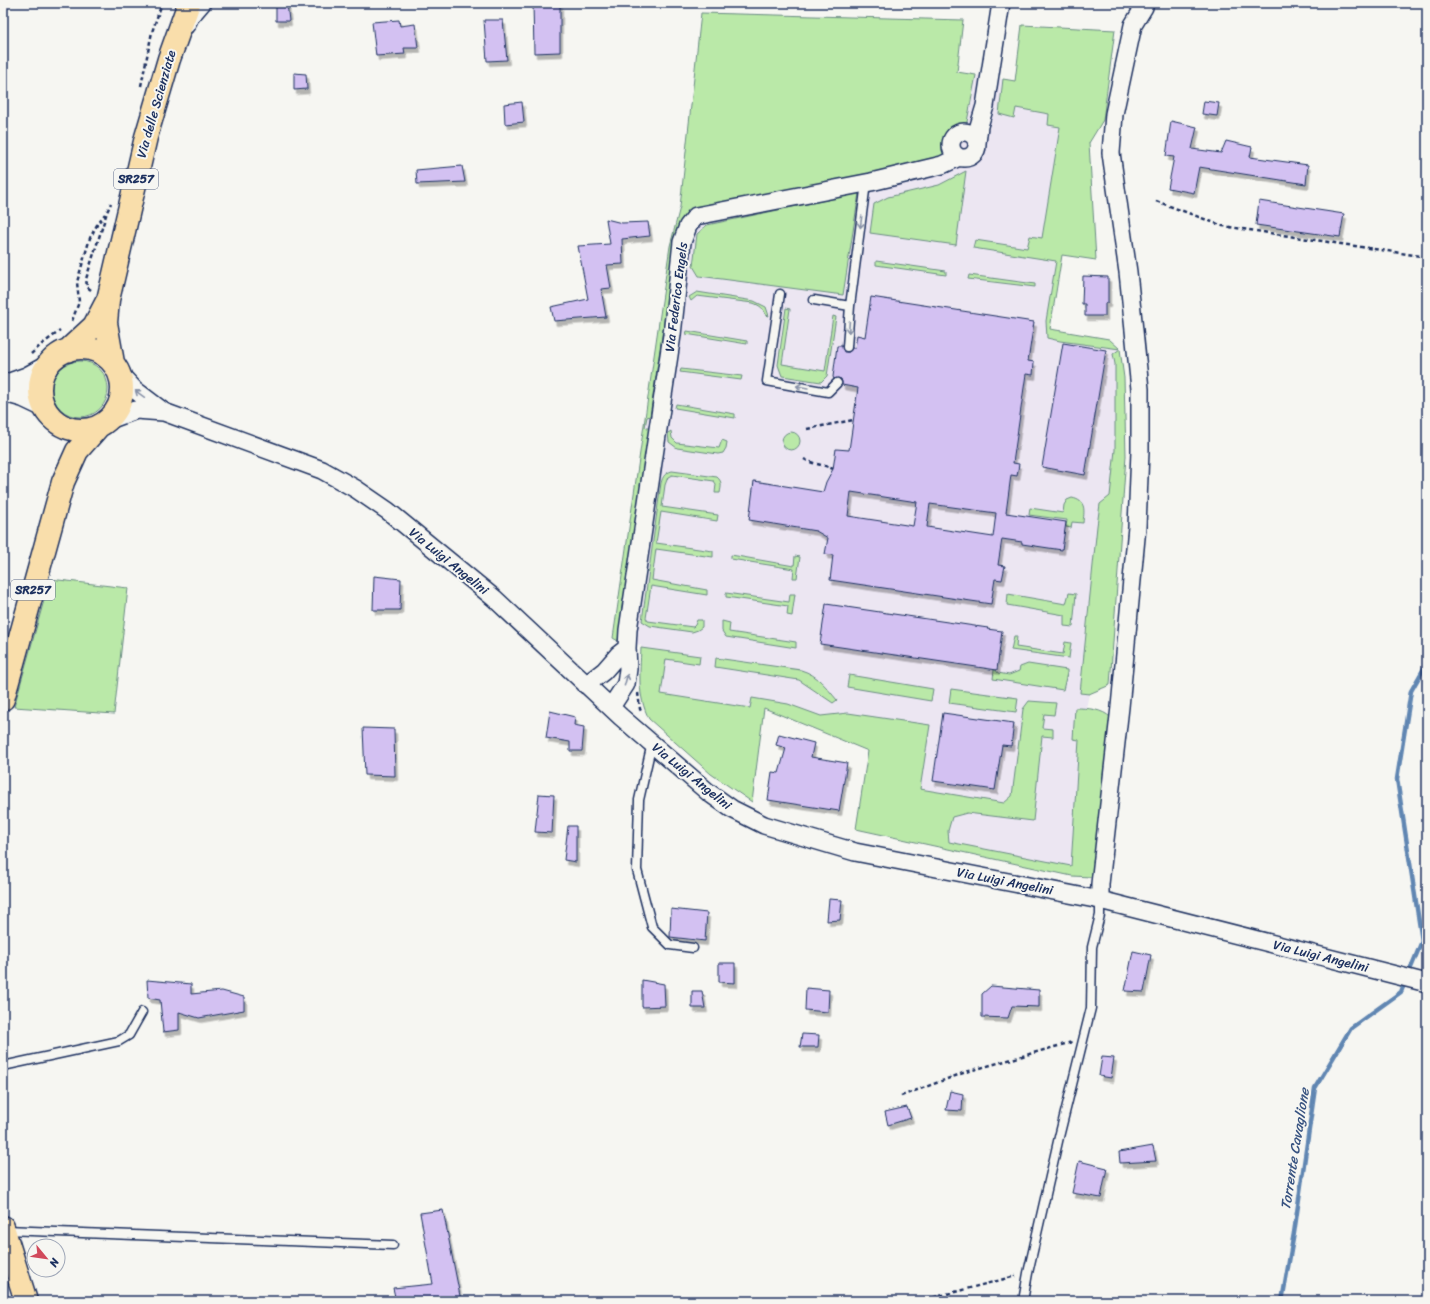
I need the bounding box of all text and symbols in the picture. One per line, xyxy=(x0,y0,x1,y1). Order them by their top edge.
street label: Via delle Scienziate xyxy=(130,47,182,161)
road number: SR257 xyxy=(114,169,158,189)
one-way arrow xyxy=(857,215,865,228)
street label: Via Federico Engels xyxy=(658,240,694,353)
one-way arrow xyxy=(845,320,852,333)
one-way arrow xyxy=(795,383,808,391)
one-way arrow xyxy=(135,390,146,399)
street label: Via Luigi Angelini xyxy=(404,521,494,601)
road number: SR257 xyxy=(11,580,55,600)
one-way arrow xyxy=(623,673,630,686)
street label: Via Luigi Angelini xyxy=(647,736,737,816)
street label: Via Luigi Angelini xyxy=(955,860,1055,902)
street label: Via Luigi Angelini xyxy=(1271,933,1372,979)
water label: Torrente Cavaglione xyxy=(1273,1085,1317,1211)
north arrow xyxy=(26,1238,66,1278)
text: N xyxy=(44,1254,65,1271)

